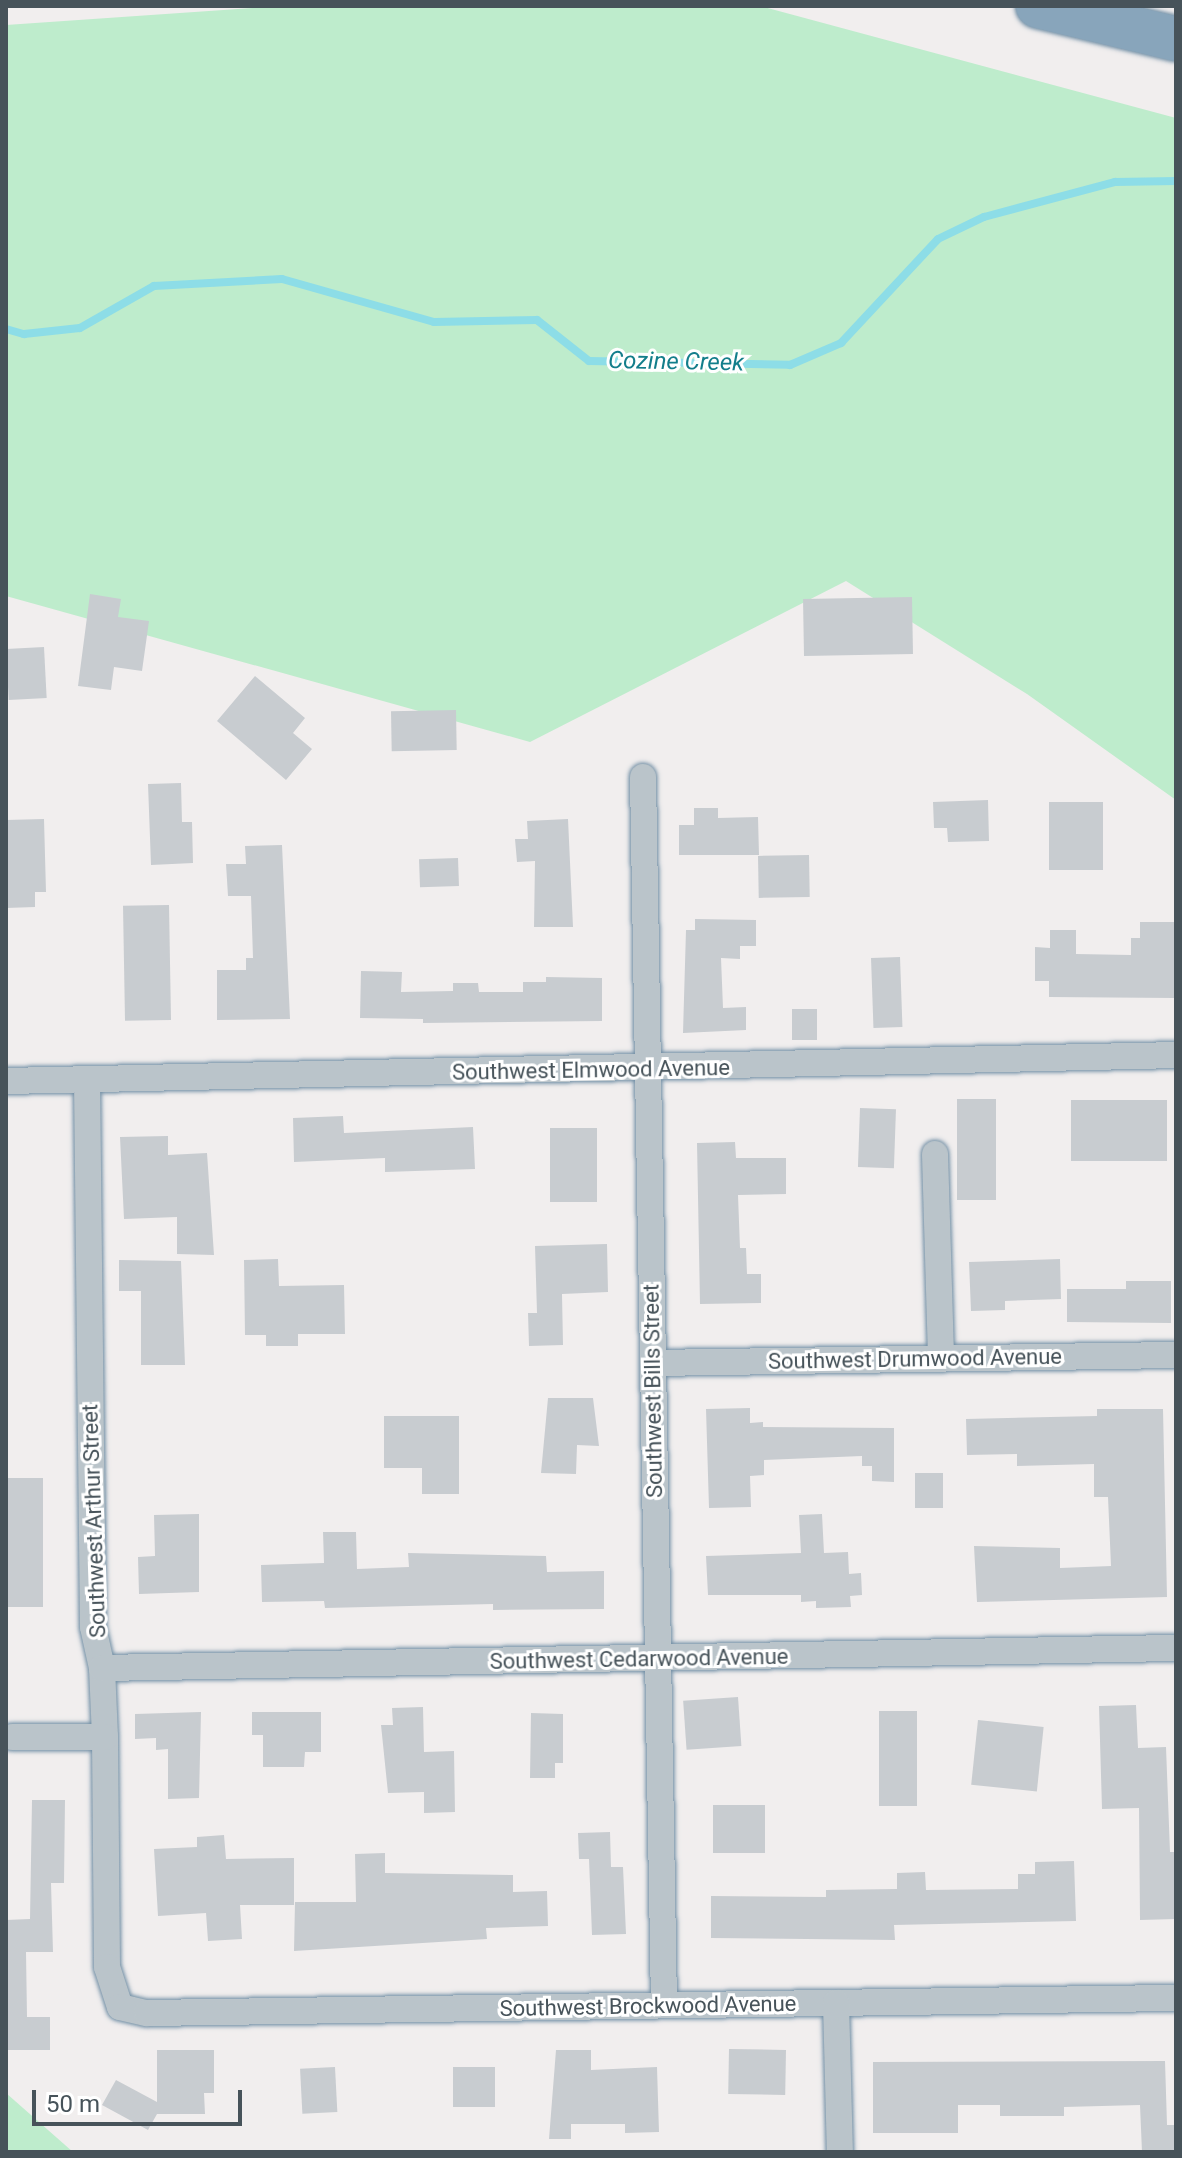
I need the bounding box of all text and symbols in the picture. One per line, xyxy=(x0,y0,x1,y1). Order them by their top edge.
water label: Cozine Creek xyxy=(608,346,744,378)
street label: Southwest Elmwood Avenue xyxy=(452,1054,730,1086)
street label: Southwest Bills Street xyxy=(638,1284,668,1498)
street label: Southwest Drumwood Avenue xyxy=(768,1343,1062,1375)
street label: Southwest Arthur Street xyxy=(77,1404,111,1638)
street label: Southwest Cedarwood Avenue xyxy=(489,1643,789,1675)
street label: Southwest Brockwood Avenue xyxy=(499,1990,797,2022)
scale bar xyxy=(36,2074,246,2124)
text: 50 m xyxy=(46,2090,100,2118)

